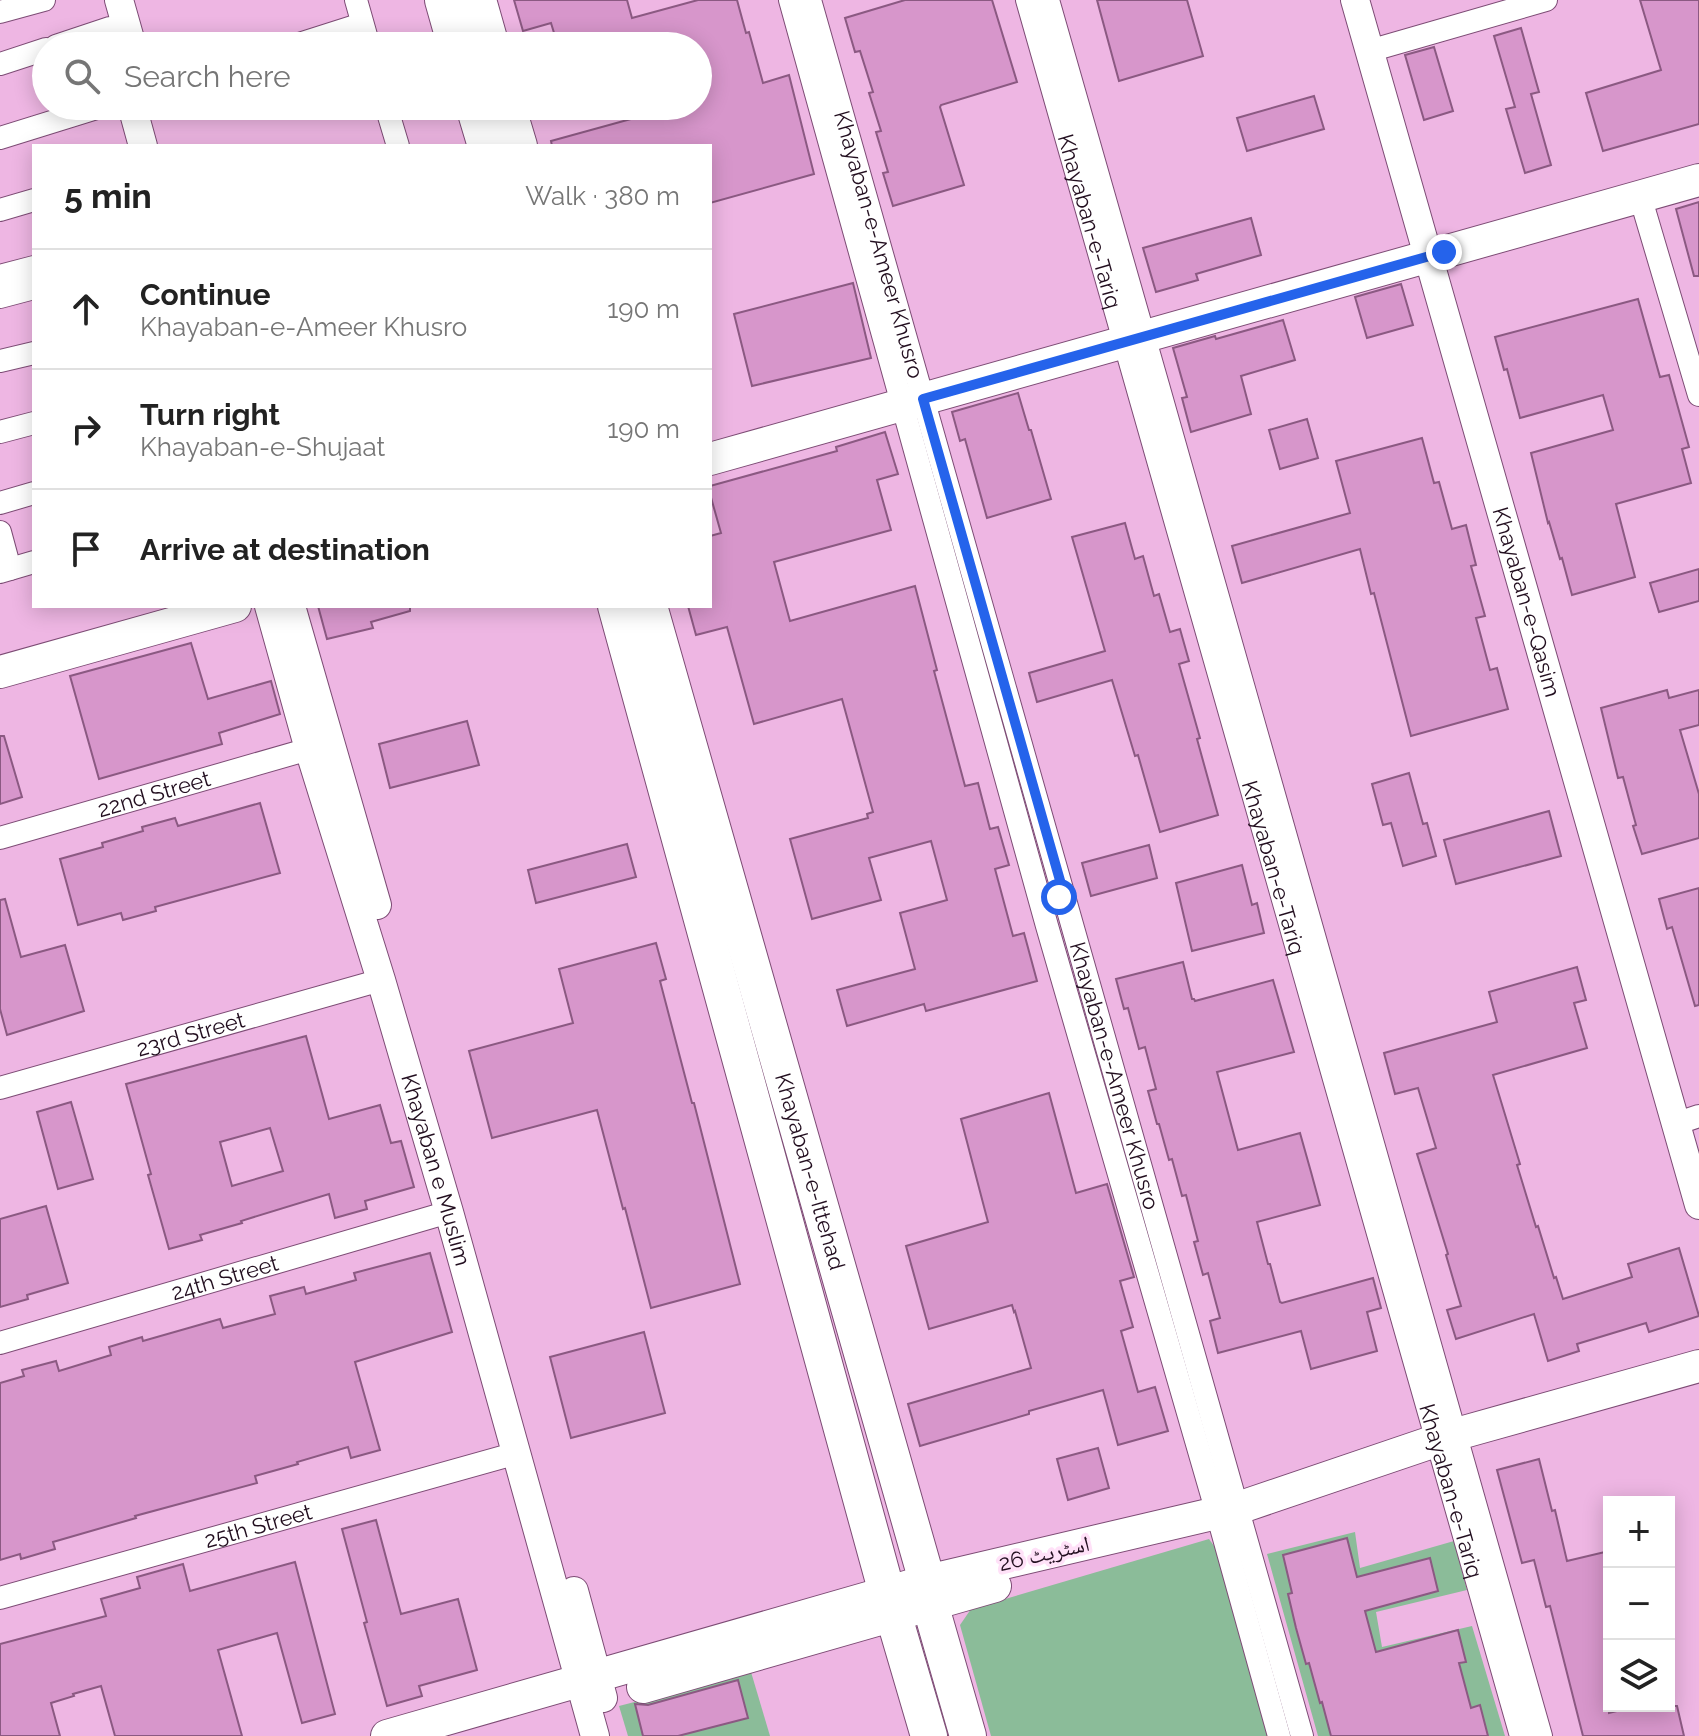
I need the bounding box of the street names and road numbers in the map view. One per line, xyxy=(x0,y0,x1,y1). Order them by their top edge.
street label: Khayaban-e-Ameer Khusro xyxy=(829,108,930,381)
street label: Khayaban-e-Tariq xyxy=(1053,131,1127,311)
street label: Khayaban-e-Qasim xyxy=(1487,504,1566,700)
street label: 22nd Street xyxy=(94,765,214,822)
street label: Khayaban-e-Tariq xyxy=(1237,777,1311,958)
street label: Khayaban-e-Ameer Khusro xyxy=(1065,939,1165,1212)
street label: 23rd Street xyxy=(134,1006,248,1062)
street label: Khayaban-e-Ittehad xyxy=(770,1070,851,1273)
street label: Khayaban e Muslim xyxy=(396,1071,476,1269)
street label: 24th Street xyxy=(168,1249,282,1305)
street label: Khayaban-e-Tariq xyxy=(1414,1401,1488,1581)
street label: 25th Street xyxy=(201,1498,315,1553)
street label: اسٹریٹ 26 xyxy=(996,1530,1092,1576)

